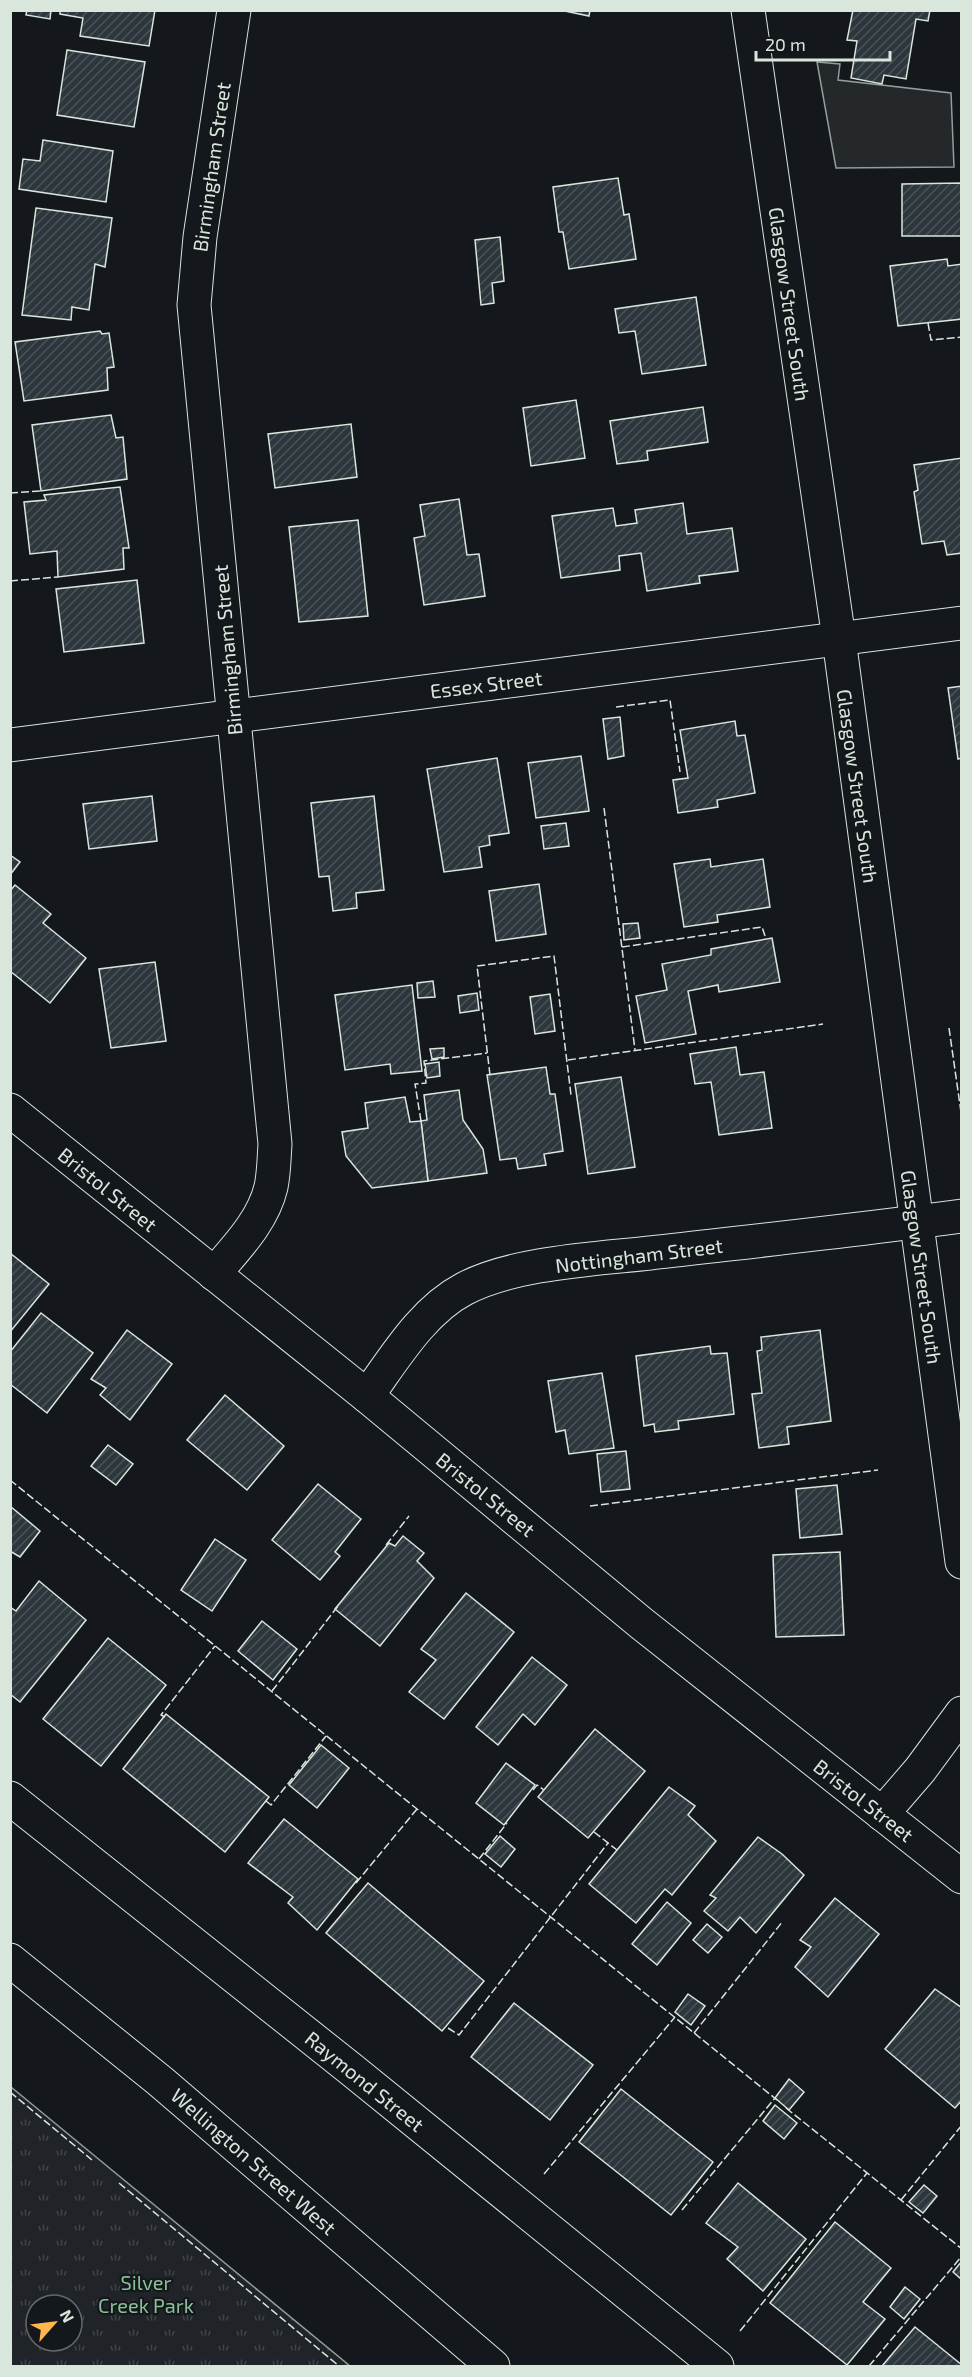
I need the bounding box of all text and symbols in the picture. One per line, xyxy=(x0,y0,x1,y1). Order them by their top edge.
scale bar xyxy=(756,24,890,62)
text: 20 m xyxy=(765,33,806,55)
street label: Birmingham Street xyxy=(187,80,235,253)
street label: Glasgow Street South xyxy=(764,205,816,403)
street label: Birmingham Street xyxy=(208,564,246,736)
street label: Essex Street xyxy=(429,665,544,703)
street label: Glasgow Street South xyxy=(832,687,884,885)
street label: Bristol Street xyxy=(54,1142,162,1236)
street label: Glasgow Street South xyxy=(896,1168,948,1366)
street label: Nottingham Street xyxy=(554,1233,724,1277)
street label: Bristol Street xyxy=(432,1447,540,1541)
street label: Bristol Street xyxy=(809,1754,919,1847)
street label: Raymond Street xyxy=(301,2026,430,2136)
street label: Wellington Street West xyxy=(167,2083,342,2239)
park label: Silver Creek Park xyxy=(98,2270,194,2317)
north arrow xyxy=(24,2293,84,2353)
text: N xyxy=(57,2306,79,2325)

